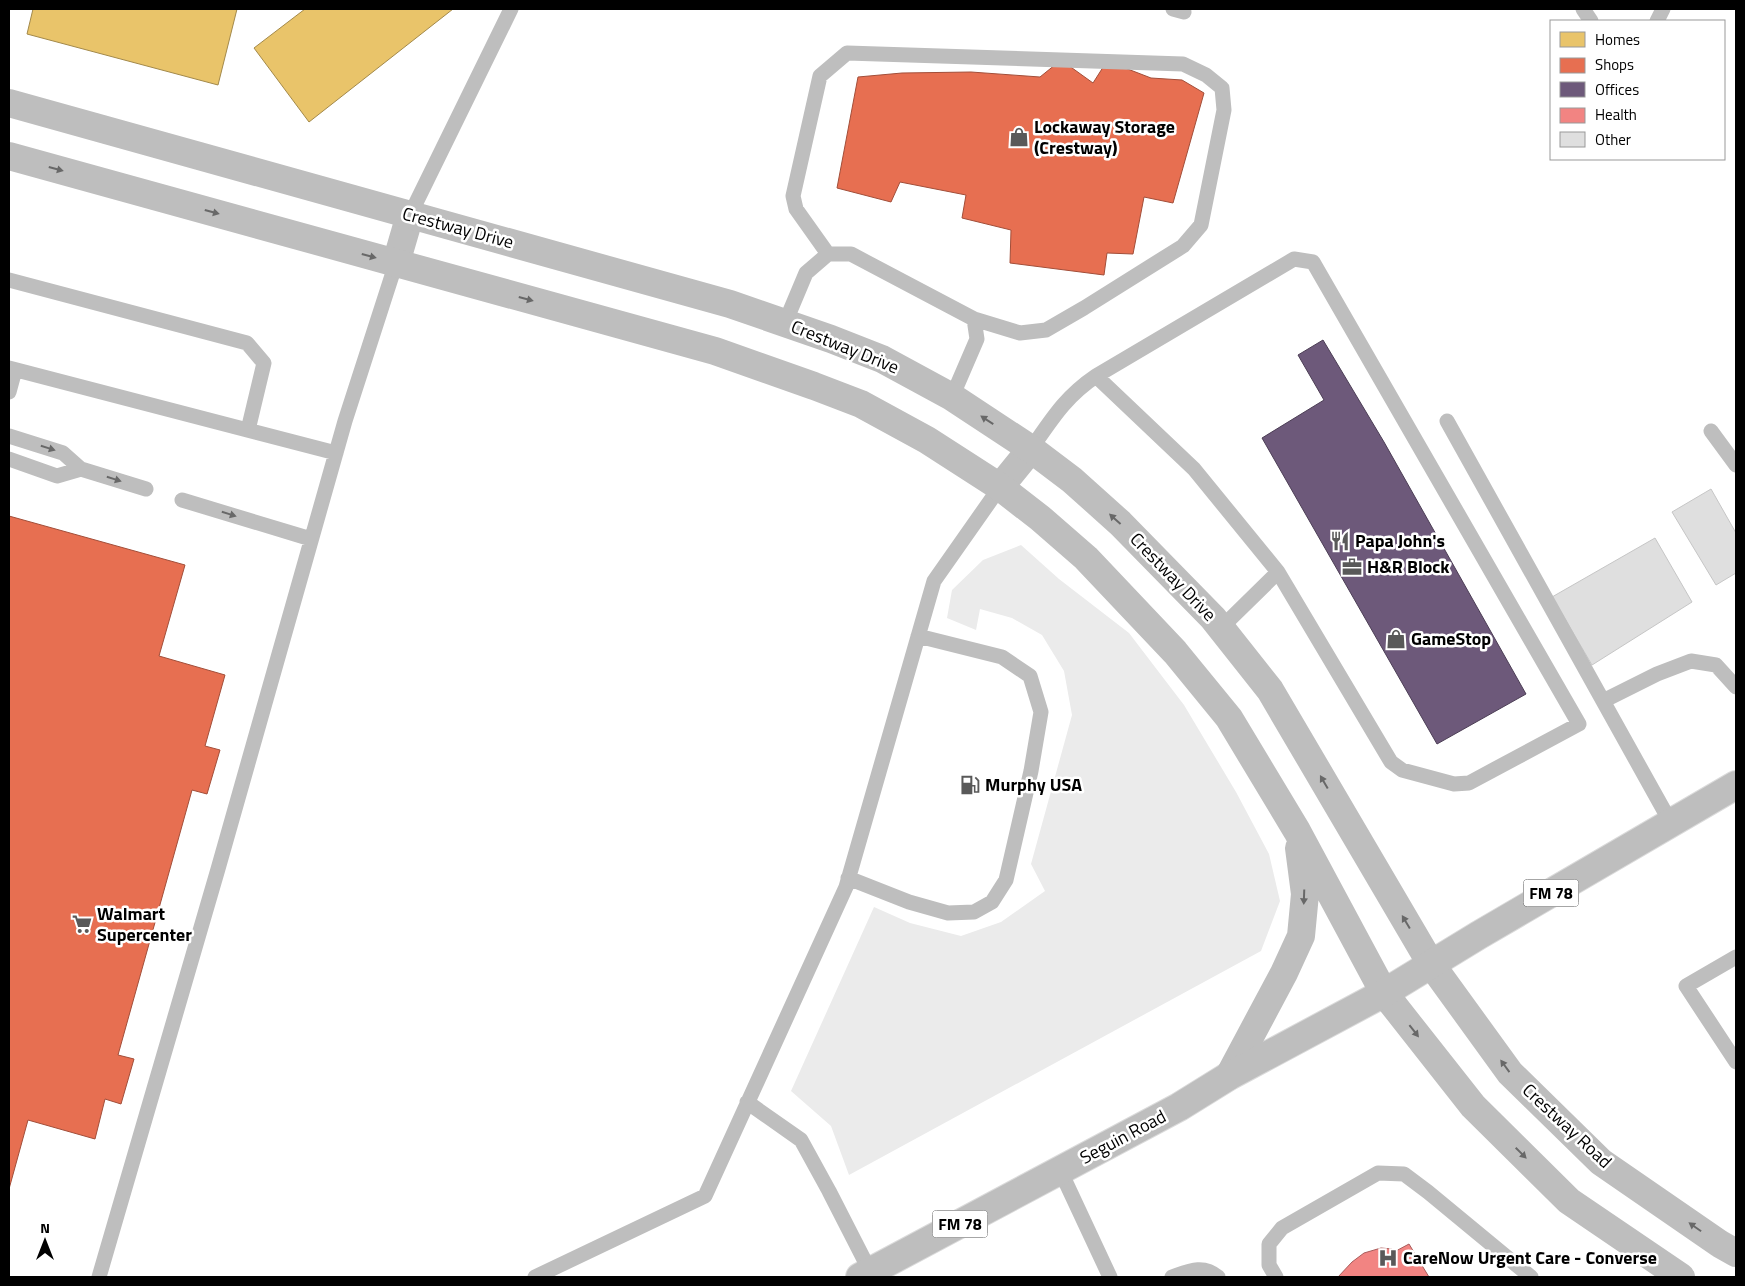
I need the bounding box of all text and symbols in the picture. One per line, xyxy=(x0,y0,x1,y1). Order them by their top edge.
legend xyxy=(1550,20,1725,160)
text: Homes xyxy=(1595,28,1640,51)
text: Shops xyxy=(1595,53,1634,76)
text: Offices xyxy=(1595,78,1639,101)
text: Health xyxy=(1595,103,1637,126)
place label: Lockaway Storage (Crestway) xyxy=(1034,113,1175,161)
shop icon: Lockaway Storage (Crestway) xyxy=(1008,126,1030,148)
text: Other xyxy=(1595,128,1631,151)
one-way arrow xyxy=(48,165,63,173)
street label: Crestway Drive xyxy=(400,200,517,255)
one-way arrow xyxy=(205,209,220,217)
one-way arrow xyxy=(362,252,377,260)
one-way arrow xyxy=(518,295,533,303)
street label: Crestway Drive xyxy=(787,313,903,380)
one-way arrow xyxy=(980,415,994,424)
one-way arrow xyxy=(40,445,55,453)
one-way arrow xyxy=(106,476,121,484)
one-way arrow xyxy=(222,511,237,519)
one-way arrow xyxy=(1109,513,1122,524)
street label: Crestway Drive xyxy=(1124,526,1223,627)
place label: Papa John's xyxy=(1355,527,1445,554)
restaurant icon: Papa John's xyxy=(1329,530,1351,552)
place label: H&R Block xyxy=(1367,553,1450,580)
office icon: H&R Block xyxy=(1341,556,1363,578)
place label: GameStop xyxy=(1411,625,1491,652)
shop icon: GameStop xyxy=(1385,628,1407,650)
place label: Murphy USA xyxy=(985,771,1082,798)
fuel station icon: Murphy USA xyxy=(959,774,981,796)
one-way arrow xyxy=(1320,774,1328,789)
road number: FM 78 xyxy=(1524,880,1578,906)
one-way arrow xyxy=(1300,889,1308,905)
place label: Walmart Supercenter xyxy=(97,900,192,948)
supermarket icon: Walmart Supercenter xyxy=(71,913,93,935)
one-way arrow xyxy=(1402,915,1411,928)
one-way arrow xyxy=(1409,1024,1420,1037)
one-way arrow xyxy=(1500,1059,1510,1073)
street label: Crestway Road xyxy=(1517,1077,1618,1174)
street label: Seguin Road xyxy=(1075,1103,1171,1171)
one-way arrow xyxy=(1515,1147,1527,1159)
road number: FM 78 xyxy=(932,1210,988,1238)
north arrow xyxy=(20,1216,70,1266)
text: N xyxy=(40,1217,50,1238)
one-way arrow xyxy=(1688,1222,1702,1232)
place label: CareNow Urgent Care - Converse xyxy=(1403,1244,1657,1271)
hospital icon: CareNow Urgent Care - Converse xyxy=(1377,1247,1399,1269)

